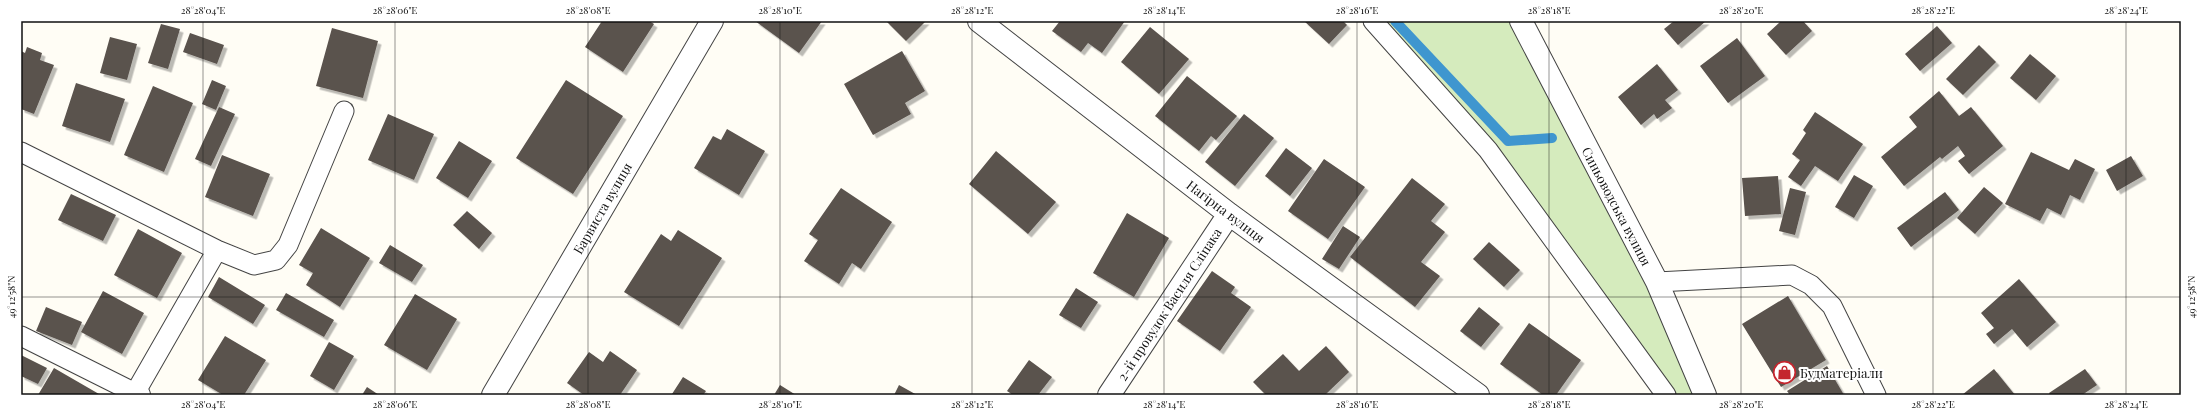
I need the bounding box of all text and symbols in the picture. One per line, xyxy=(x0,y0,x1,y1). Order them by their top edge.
text: 28°28'04"E xyxy=(181,3,225,17)
text: 28°28'06"E xyxy=(373,3,417,17)
text: 28°28'08"E xyxy=(565,3,611,17)
text: 28°28'10"E xyxy=(758,3,802,17)
text: 28°28'12"E xyxy=(951,3,993,17)
text: 28°28'14"E xyxy=(1143,3,1185,17)
text: 28°28'16"E xyxy=(1336,3,1378,17)
text: 28°28'18"E xyxy=(1528,3,1570,17)
text: 28°28'20"E xyxy=(1719,3,1763,17)
text: 28°28'22"E xyxy=(1911,3,1955,17)
text: 28°28'24"E xyxy=(2104,3,2148,17)
street label: Синьоводська вулиця xyxy=(1579,144,1655,268)
street label: Барвиста вулиця xyxy=(569,159,635,257)
street label: Нагірна вулиця xyxy=(1183,176,1269,246)
street label: 2-й провулок Василя Сліпака xyxy=(1113,224,1225,384)
text: 49°12'58"N xyxy=(4,276,18,318)
text: 49°12'58"N xyxy=(2184,276,2198,318)
shop icon: Будматеріали xyxy=(1772,359,1798,385)
place label: Будматеріали xyxy=(1800,364,1883,381)
text: 28°28'04"E xyxy=(181,397,225,411)
text: 28°28'06"E xyxy=(373,397,417,411)
text: 28°28'08"E xyxy=(565,397,611,411)
text: 28°28'10"E xyxy=(758,397,802,411)
text: 28°28'12"E xyxy=(951,397,993,411)
text: 28°28'14"E xyxy=(1143,397,1185,411)
text: 28°28'16"E xyxy=(1336,397,1378,411)
text: 28°28'18"E xyxy=(1528,397,1570,411)
text: 28°28'20"E xyxy=(1719,397,1763,411)
text: 28°28'22"E xyxy=(1911,397,1955,411)
text: 28°28'24"E xyxy=(2104,397,2148,411)

